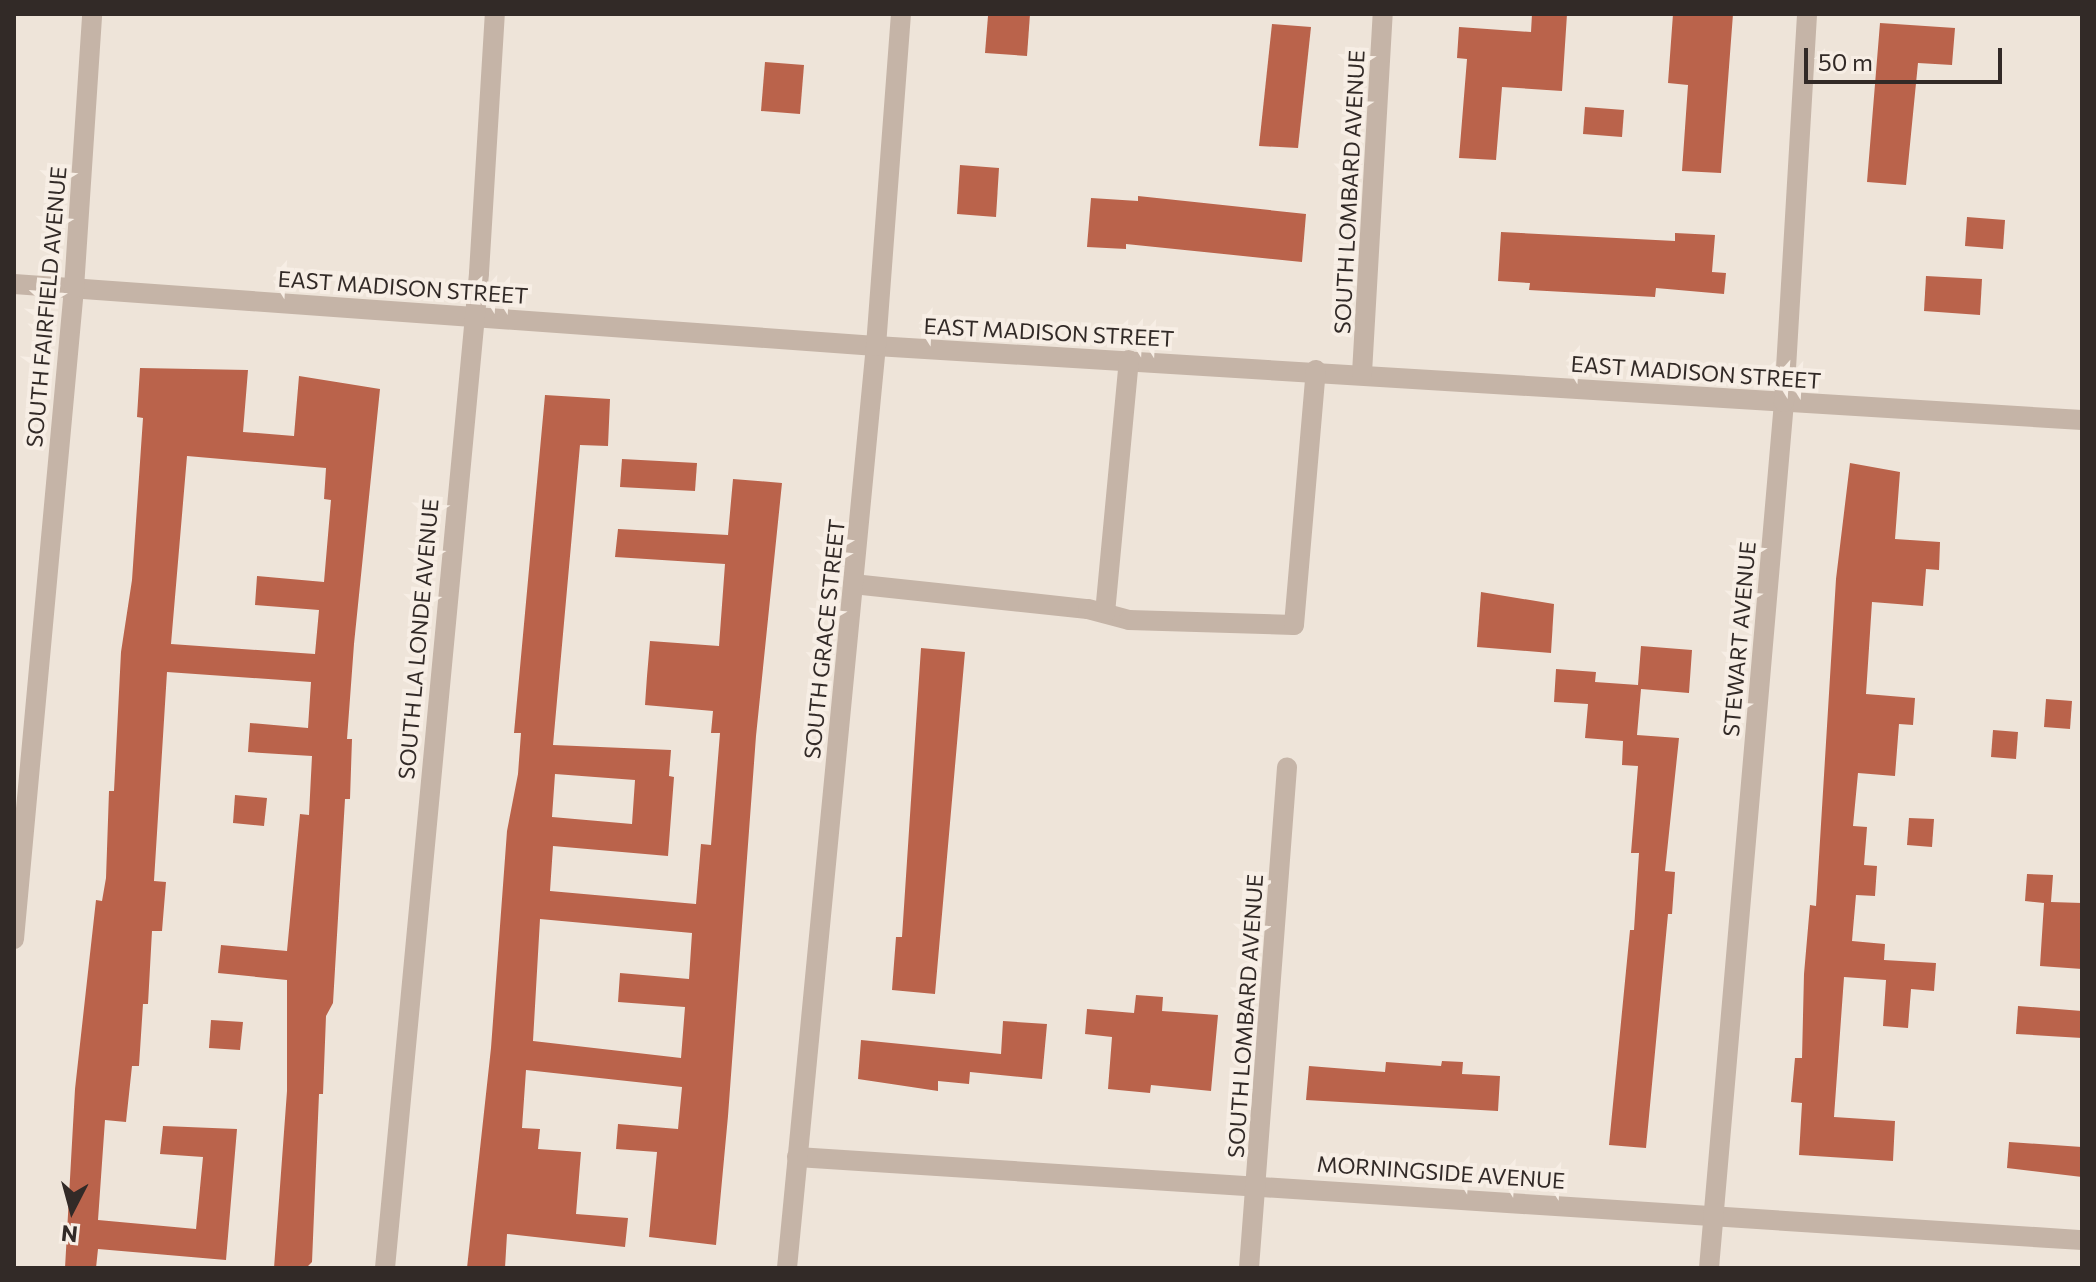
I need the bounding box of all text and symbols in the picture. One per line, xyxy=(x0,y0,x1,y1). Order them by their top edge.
scale bar xyxy=(1808,32,2006,82)
text: 50 m xyxy=(1818,47,1873,76)
street label: SOUTH LOMBARD AVENUE xyxy=(1328,49,1370,335)
street label: SOUTH FAIRFIELD AVENUE xyxy=(21,165,71,449)
street label: EAST MADISON STREET xyxy=(277,265,529,309)
street label: EAST MADISON STREET xyxy=(923,312,1175,352)
street label: EAST MADISON STREET xyxy=(1570,350,1822,394)
street label: SOUTH LA LONDE AVENUE xyxy=(393,498,443,780)
street label: SOUTH GRACE STREET xyxy=(798,518,850,760)
street label: STEWART AVENUE xyxy=(1717,540,1761,738)
street label: SOUTH LOMBARD AVENUE xyxy=(1222,873,1268,1159)
street label: MORNINGSIDE AVENUE xyxy=(1316,1150,1566,1194)
north arrow xyxy=(32,1170,112,1250)
text: N xyxy=(60,1220,79,1249)

